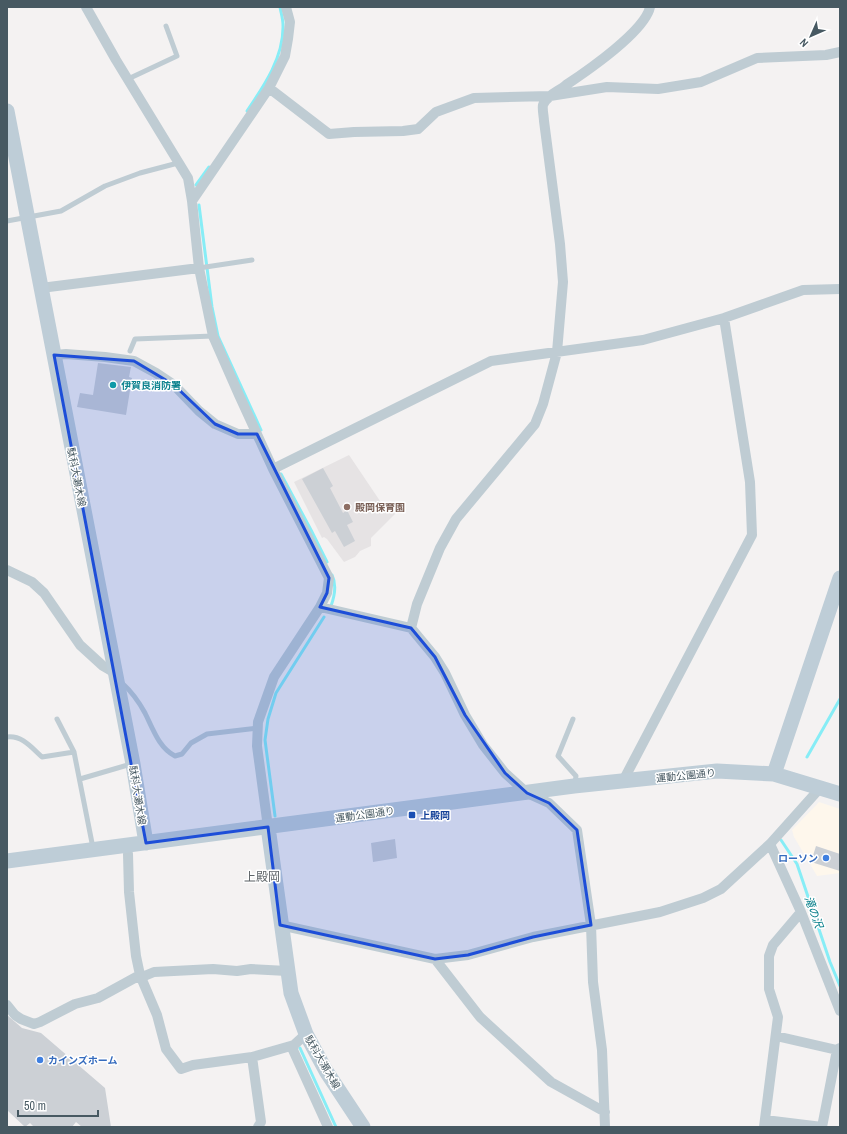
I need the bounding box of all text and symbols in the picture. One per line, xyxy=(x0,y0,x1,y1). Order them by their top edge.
north arrow xyxy=(791,16,831,56)
text: N xyxy=(797,36,811,50)
place label: 伊賀良消防署 xyxy=(121,379,181,392)
marker: 伊賀良消防署 xyxy=(108,380,118,390)
street label: 駄科大瀬木線 xyxy=(64,446,89,508)
place label: 殿岡保育園 xyxy=(355,501,405,514)
marker: 殿岡保育園 xyxy=(342,502,352,512)
street label: 駄科大瀬木線 xyxy=(126,764,149,826)
street label: 運動公園通り xyxy=(656,766,717,785)
street label: 運動公園通り xyxy=(334,804,396,825)
place label: 上殿岡 xyxy=(420,809,450,822)
marker: 上殿岡 xyxy=(407,810,417,820)
place label: ローソン xyxy=(778,852,818,865)
marker: ローソン xyxy=(821,853,831,863)
district label: 上殿岡 xyxy=(244,869,280,885)
water label: 滝の沢 xyxy=(802,894,827,932)
street label: 駄科大瀬木線 xyxy=(302,1033,343,1091)
place label: カインズホーム xyxy=(48,1054,118,1067)
marker: カインズホーム xyxy=(35,1055,45,1065)
scale bar xyxy=(18,1092,98,1118)
text: 50 m xyxy=(24,1098,46,1114)

